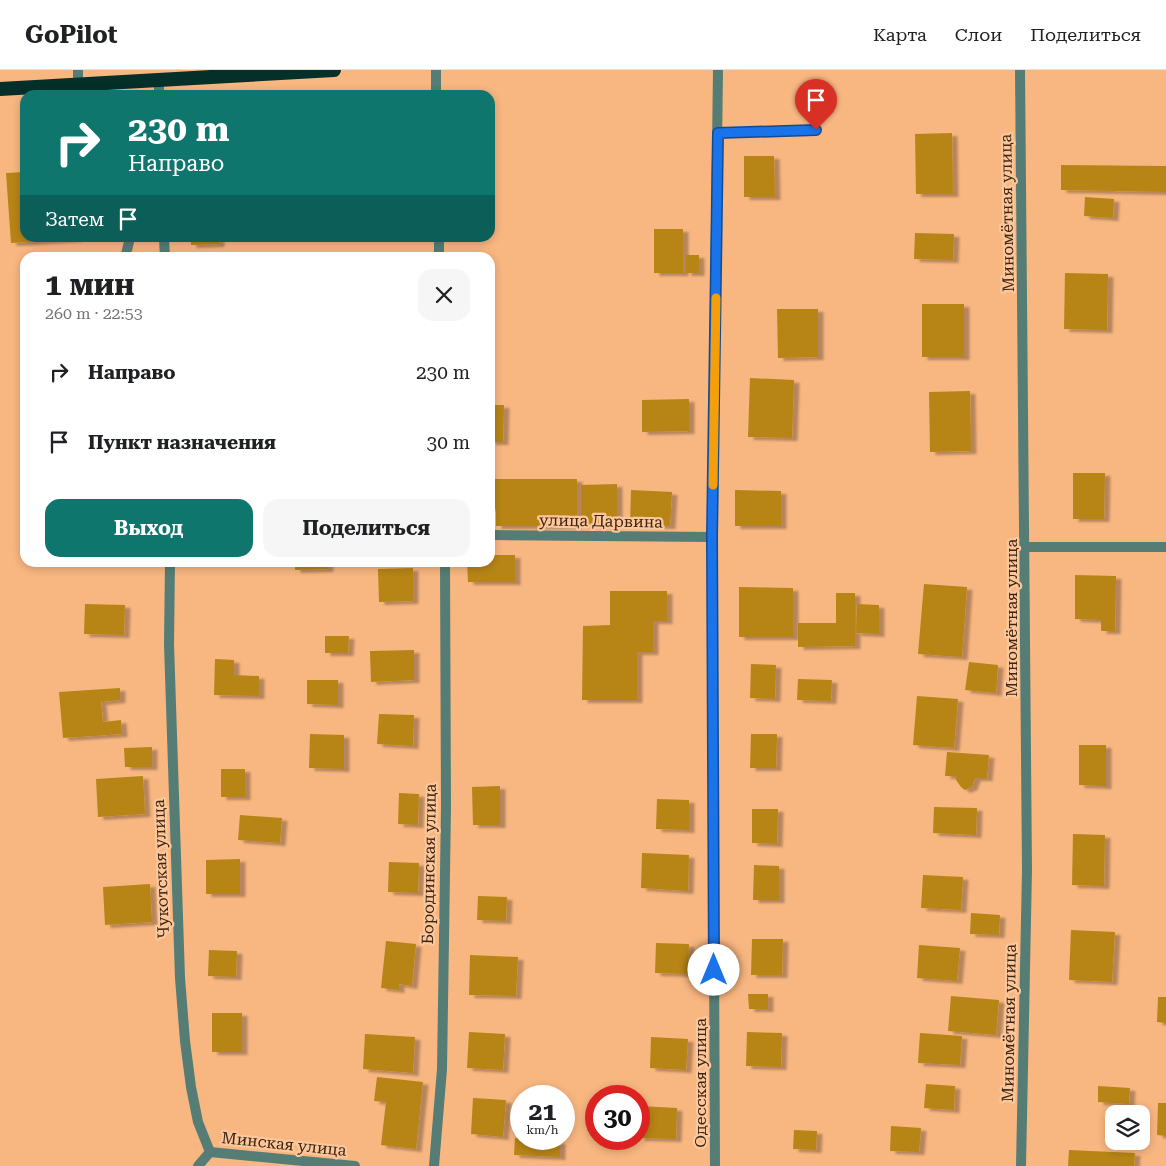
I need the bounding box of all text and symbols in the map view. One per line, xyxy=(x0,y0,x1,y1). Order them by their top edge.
text: GoPilot xyxy=(25,21,117,49)
text: Карта xyxy=(873,24,927,45)
text: Слои xyxy=(955,24,1002,45)
text: Поделиться xyxy=(1030,24,1141,45)
pin xyxy=(795,79,837,130)
icon: arrive xyxy=(802,86,830,114)
text: 230 m xyxy=(128,109,229,150)
icon: right xyxy=(45,110,110,175)
street label: Миномётная улица xyxy=(996,133,1018,292)
text: Направо xyxy=(128,151,224,176)
icon: arrive xyxy=(114,205,142,233)
text: Затем xyxy=(45,208,104,231)
text: 1 мин xyxy=(45,267,135,302)
button: close xyxy=(418,269,470,321)
text: 260 m · 22:53 xyxy=(45,304,143,323)
icon: right xyxy=(45,358,73,386)
text: Направо xyxy=(88,361,175,384)
text: 230 m xyxy=(416,361,470,384)
icon: arrive xyxy=(45,428,73,456)
text: Пункт назначения xyxy=(88,431,276,454)
text: 30 m xyxy=(427,431,470,454)
button: Выход xyxy=(45,499,253,557)
button: Поделиться xyxy=(263,499,470,557)
street label: улица Дарвина xyxy=(539,510,663,532)
street label: Миномётная улица xyxy=(1002,539,1021,697)
street label: Бородинская улица xyxy=(418,783,440,945)
street label: Чукотская улица xyxy=(149,799,173,939)
position arrow xyxy=(687,943,739,995)
street label: Миномётная улица xyxy=(998,943,1020,1102)
street label: Одесская улица xyxy=(691,1018,710,1148)
speed limit sign: 30 xyxy=(585,1085,650,1150)
text: 21 xyxy=(528,1097,557,1126)
map controls xyxy=(1105,1105,1150,1150)
button: layers xyxy=(1105,1105,1150,1150)
text: km/h xyxy=(526,1123,559,1137)
street label: Минская улица xyxy=(221,1128,348,1160)

